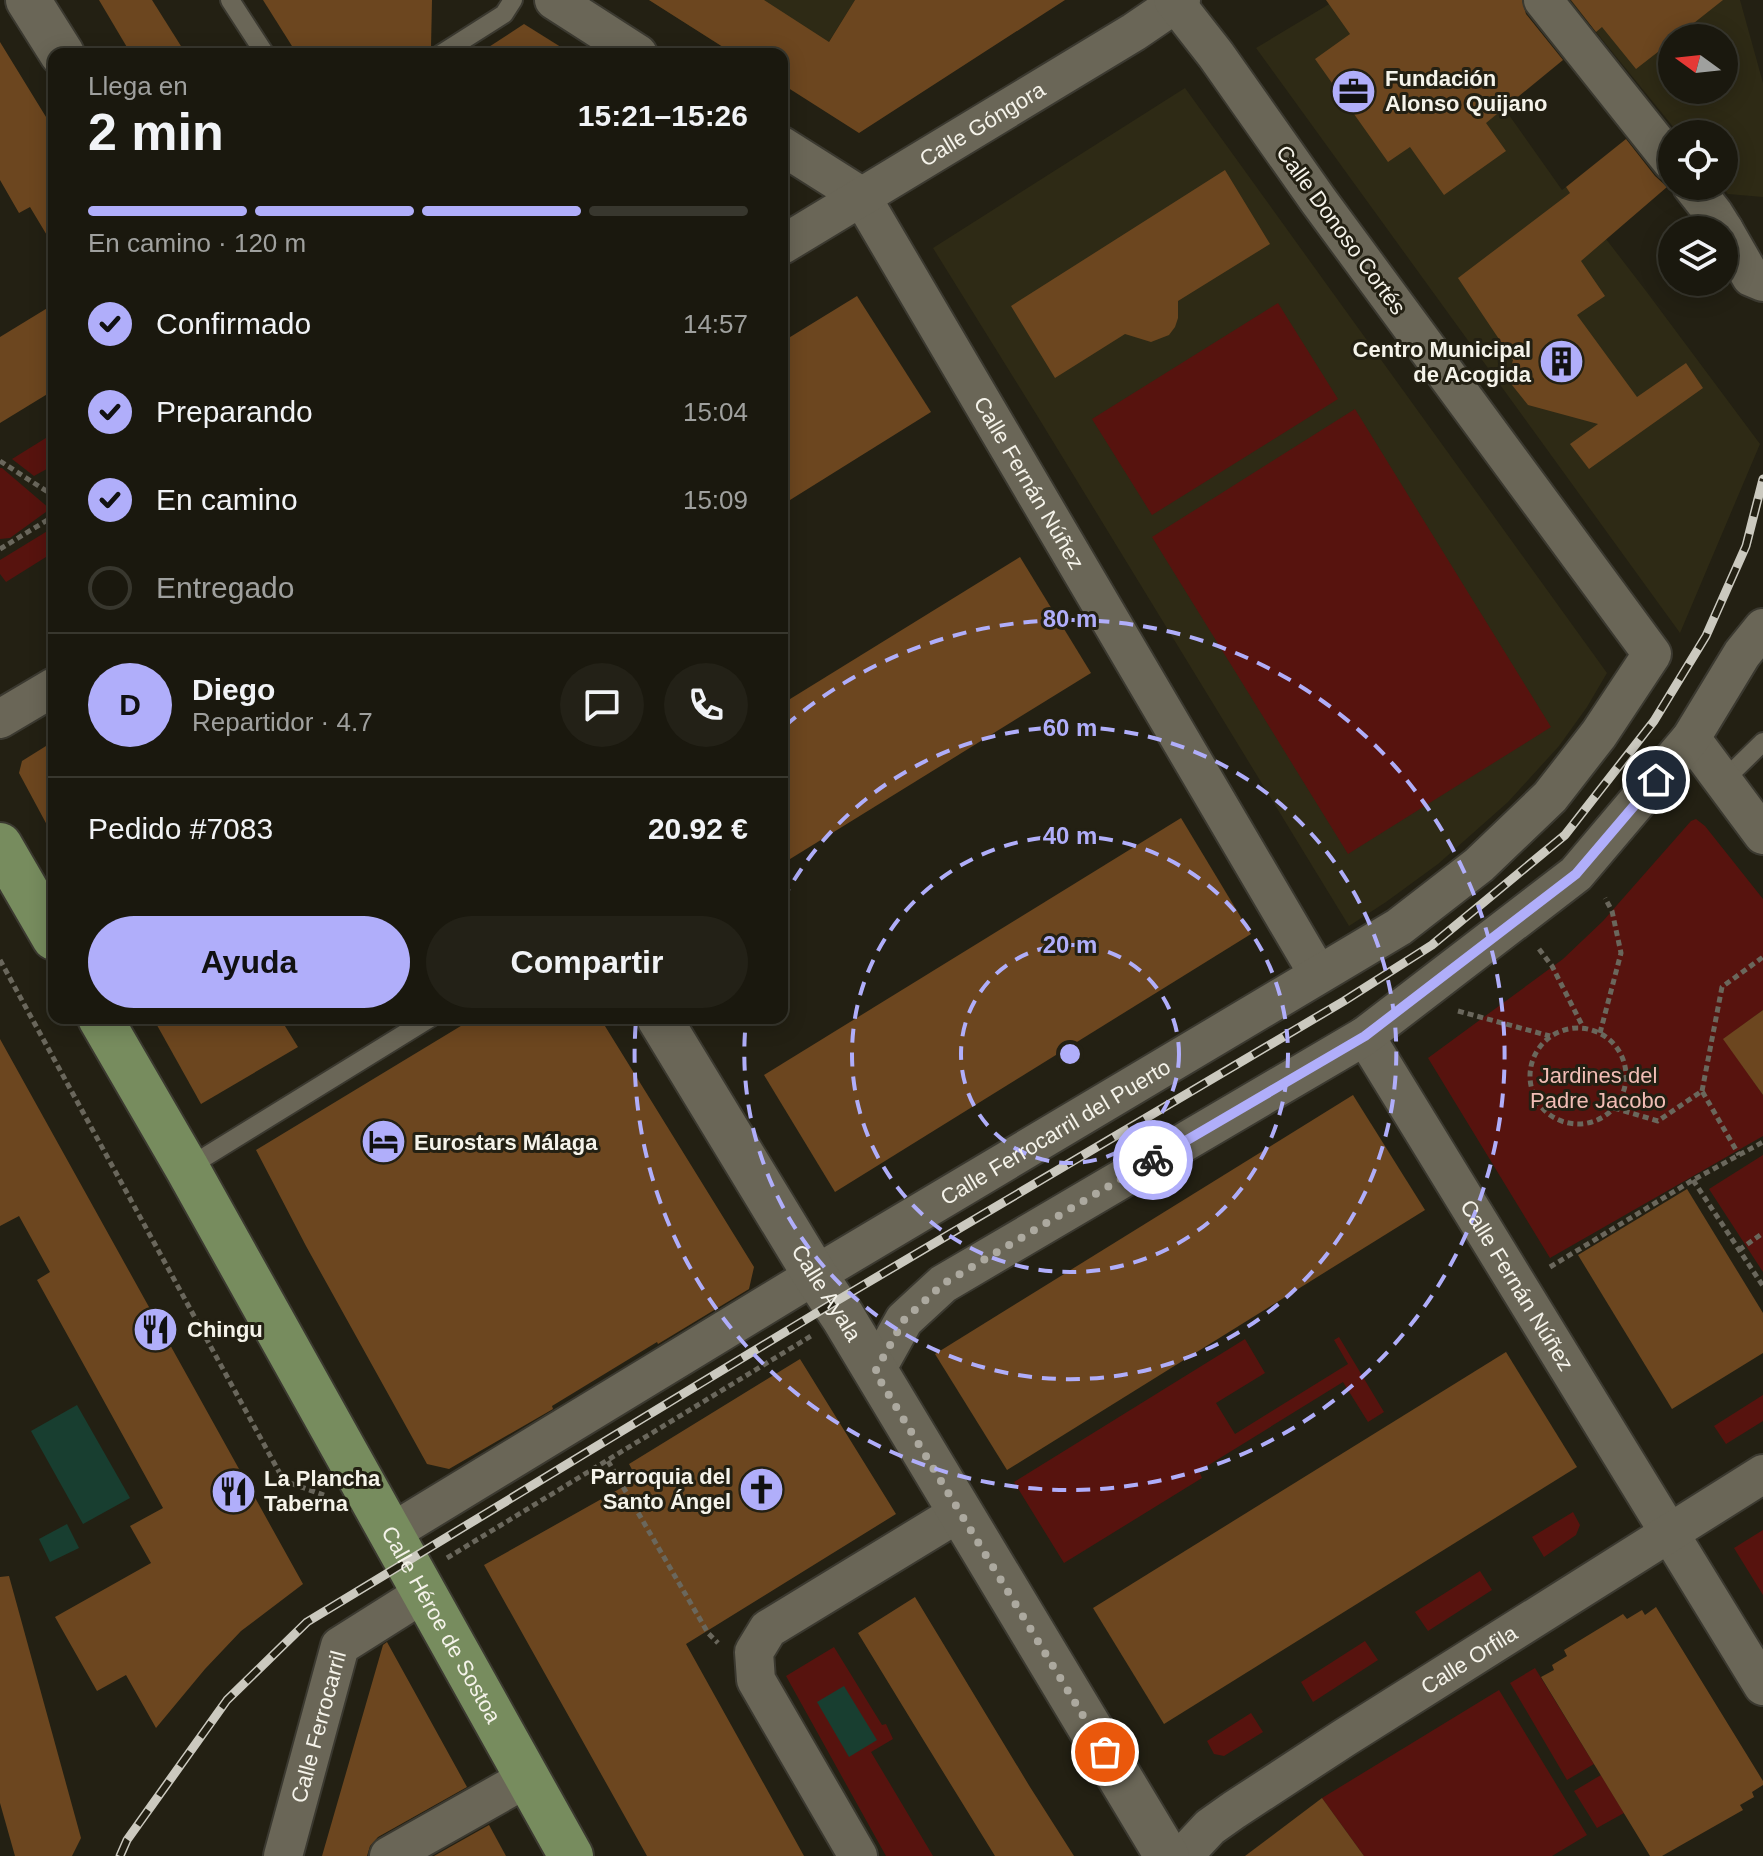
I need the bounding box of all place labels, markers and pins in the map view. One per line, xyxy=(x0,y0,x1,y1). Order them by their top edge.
place label: Fundación Alonso Quijano xyxy=(1385,66,1548,116)
office icon: Fundación Alonso Quijano xyxy=(1330,67,1378,115)
place label: Centro Municipal de Acogida xyxy=(1353,337,1532,387)
building icon: Centro Municipal de Acogida xyxy=(1538,338,1586,386)
pin xyxy=(1622,746,1690,814)
centre of rings xyxy=(1056,1040,1084,1068)
hotel icon: Eurostars Málaga xyxy=(359,1118,407,1166)
place label: Eurostars Málaga xyxy=(414,1130,598,1155)
restaurant icon: Chingu xyxy=(132,1305,180,1353)
place label: Chingu xyxy=(187,1317,263,1342)
place label: Parroquia del Santo Ángel xyxy=(590,1464,731,1514)
church icon: Parroquia del Santo Ángel xyxy=(738,1465,786,1513)
place label: La Plancha Taberna xyxy=(264,1466,381,1516)
restaurant icon: La Plancha Taberna xyxy=(209,1467,257,1515)
pin xyxy=(1071,1718,1139,1786)

